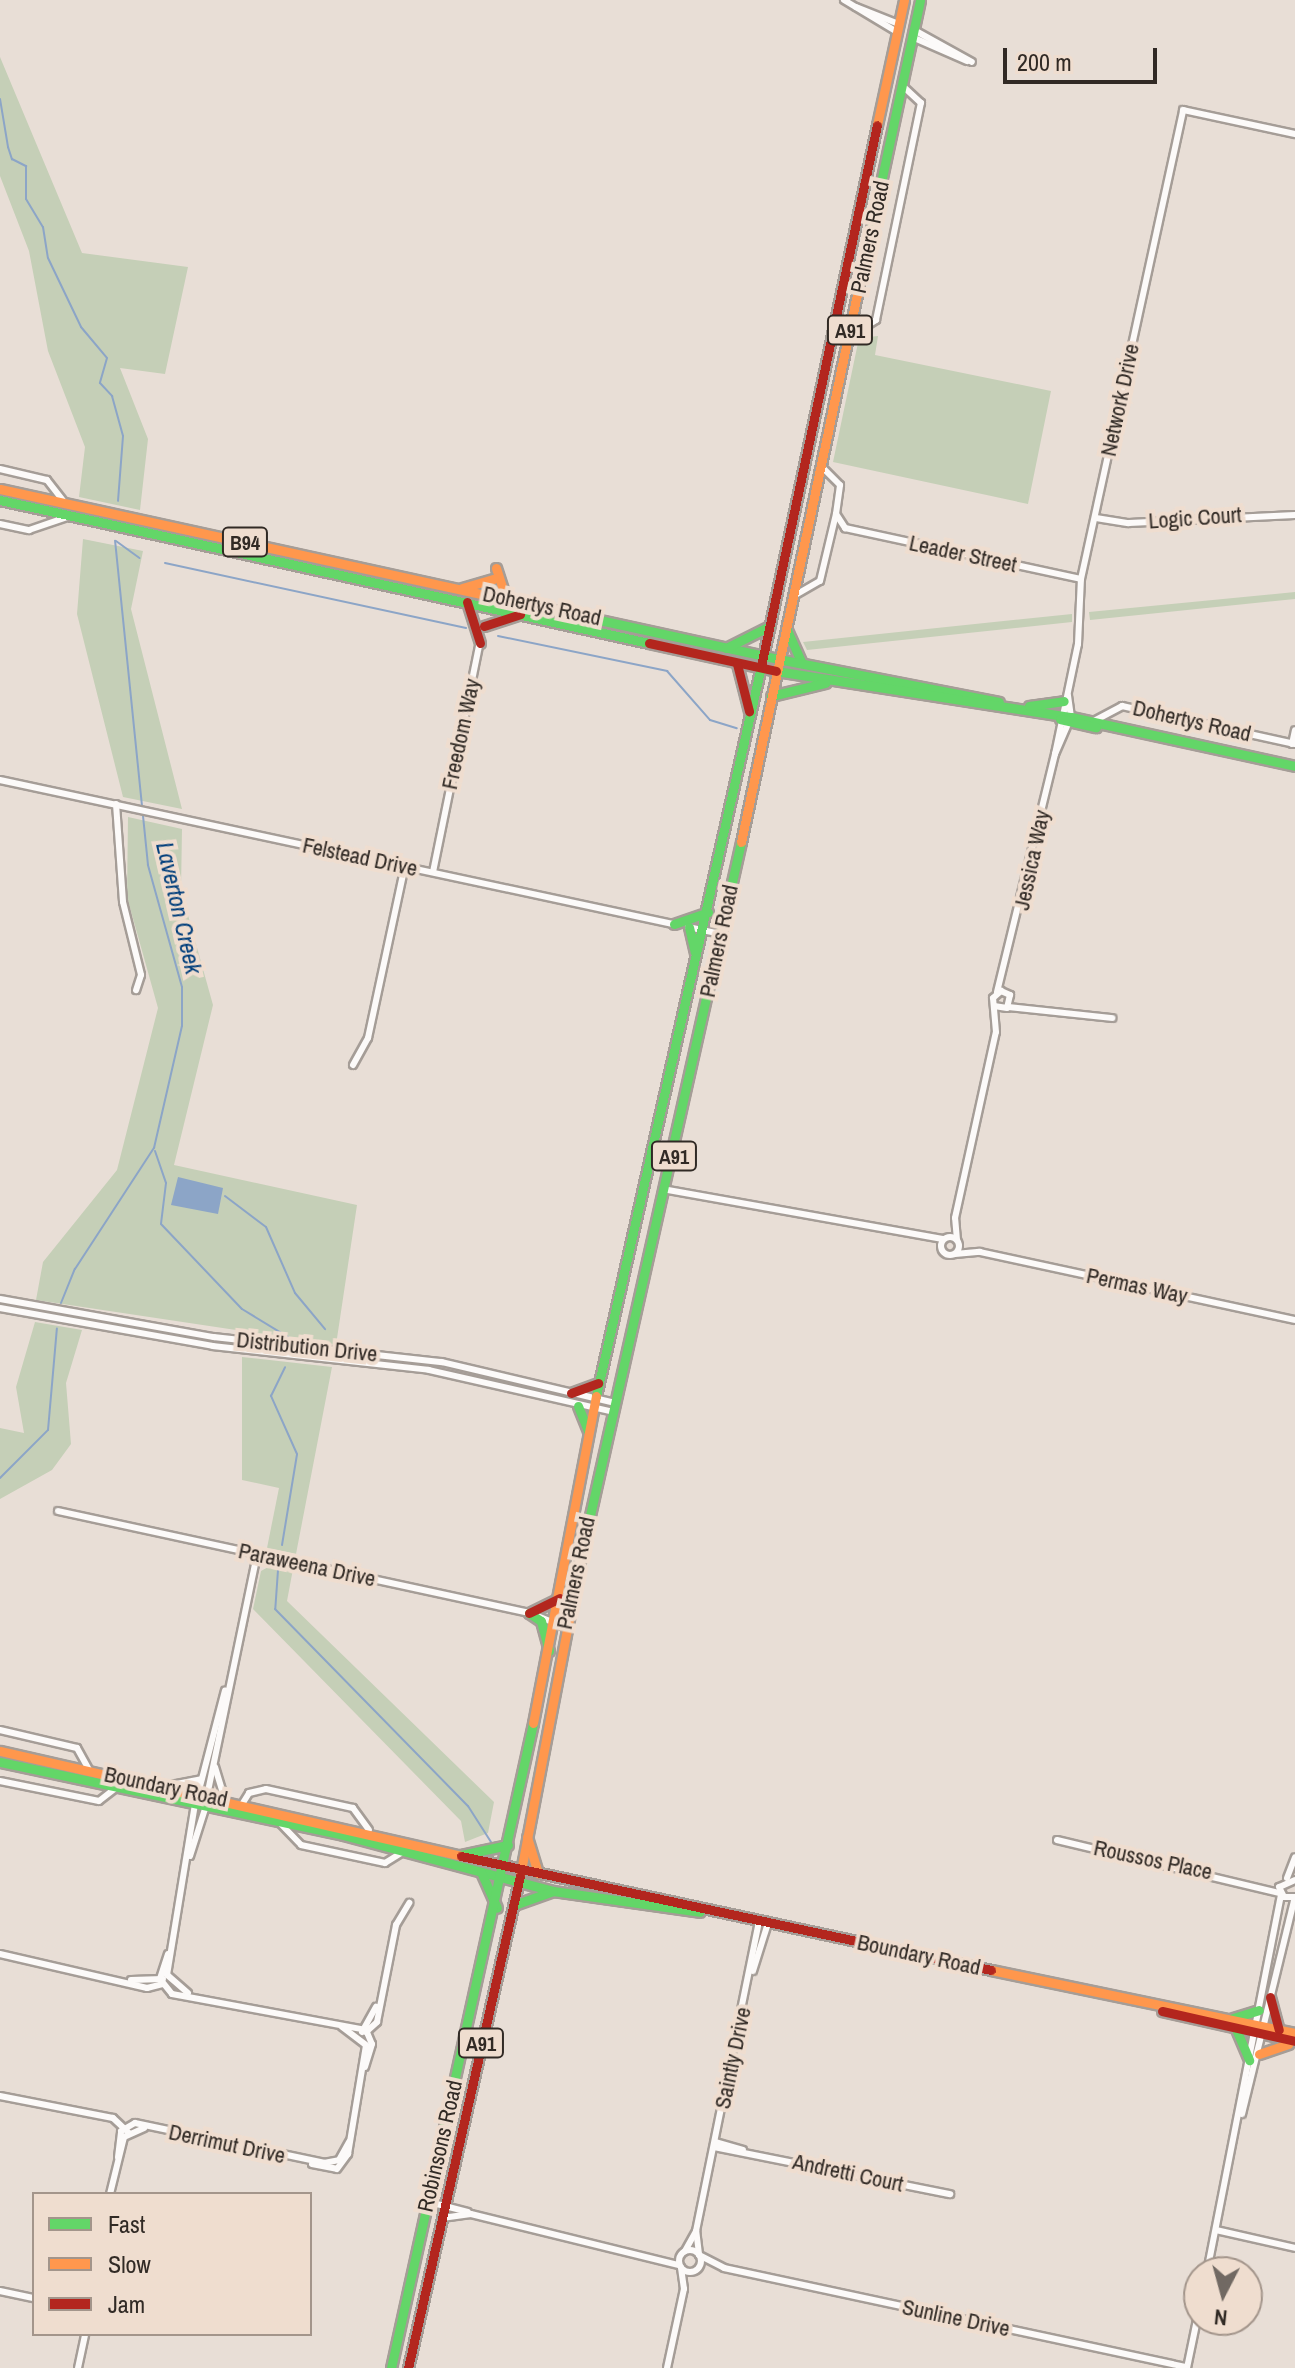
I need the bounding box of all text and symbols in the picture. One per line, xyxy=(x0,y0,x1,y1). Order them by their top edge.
scale bar xyxy=(1007,32,1161,82)
text: 200 m xyxy=(1017,46,1072,78)
street label: Palmers Road xyxy=(845,178,895,296)
road number: A91 xyxy=(826,314,874,346)
street label: Network Drive xyxy=(1095,341,1145,459)
street label: Logic Court xyxy=(1148,502,1242,534)
road number: B94 xyxy=(221,526,269,558)
street label: Leader Street xyxy=(907,530,1019,578)
street label: Dohertys Road xyxy=(480,581,604,631)
street label: Freedom Way xyxy=(436,676,486,792)
street label: Dohertys Road xyxy=(1130,695,1254,747)
street label: Jessica Way xyxy=(1009,808,1055,912)
street label: Felstead Drive xyxy=(300,832,420,882)
water label: Laverton Creek xyxy=(150,839,208,977)
street label: Palmers Road xyxy=(694,882,744,1000)
road number: A91 xyxy=(650,1140,698,1172)
street label: Permas Way xyxy=(1084,1262,1190,1310)
street label: Distribution Drive xyxy=(235,1326,379,1368)
street label: Palmers Road xyxy=(551,1514,601,1632)
street label: Paraweena Drive xyxy=(236,1538,378,1592)
street label: Boundary Road xyxy=(102,1761,230,1813)
street label: Roussos Place xyxy=(1091,1835,1215,1885)
street label: Boundary Road xyxy=(855,1929,983,1981)
street label: Saintly Drive xyxy=(709,2005,757,2111)
road number: A91 xyxy=(457,2027,505,2059)
street label: Robinsons Road xyxy=(412,2078,468,2214)
street label: Derrimut Drive xyxy=(166,2119,288,2169)
street label: Andretti Court xyxy=(790,2148,906,2198)
legend xyxy=(32,2192,312,2336)
text: Fast xyxy=(108,2208,145,2240)
text: Slow xyxy=(108,2248,151,2280)
north arrow xyxy=(1183,2256,1263,2336)
text: Jam xyxy=(108,2288,145,2320)
street label: Sunline Drive xyxy=(900,2294,1012,2342)
text: N xyxy=(1213,2302,1229,2333)

